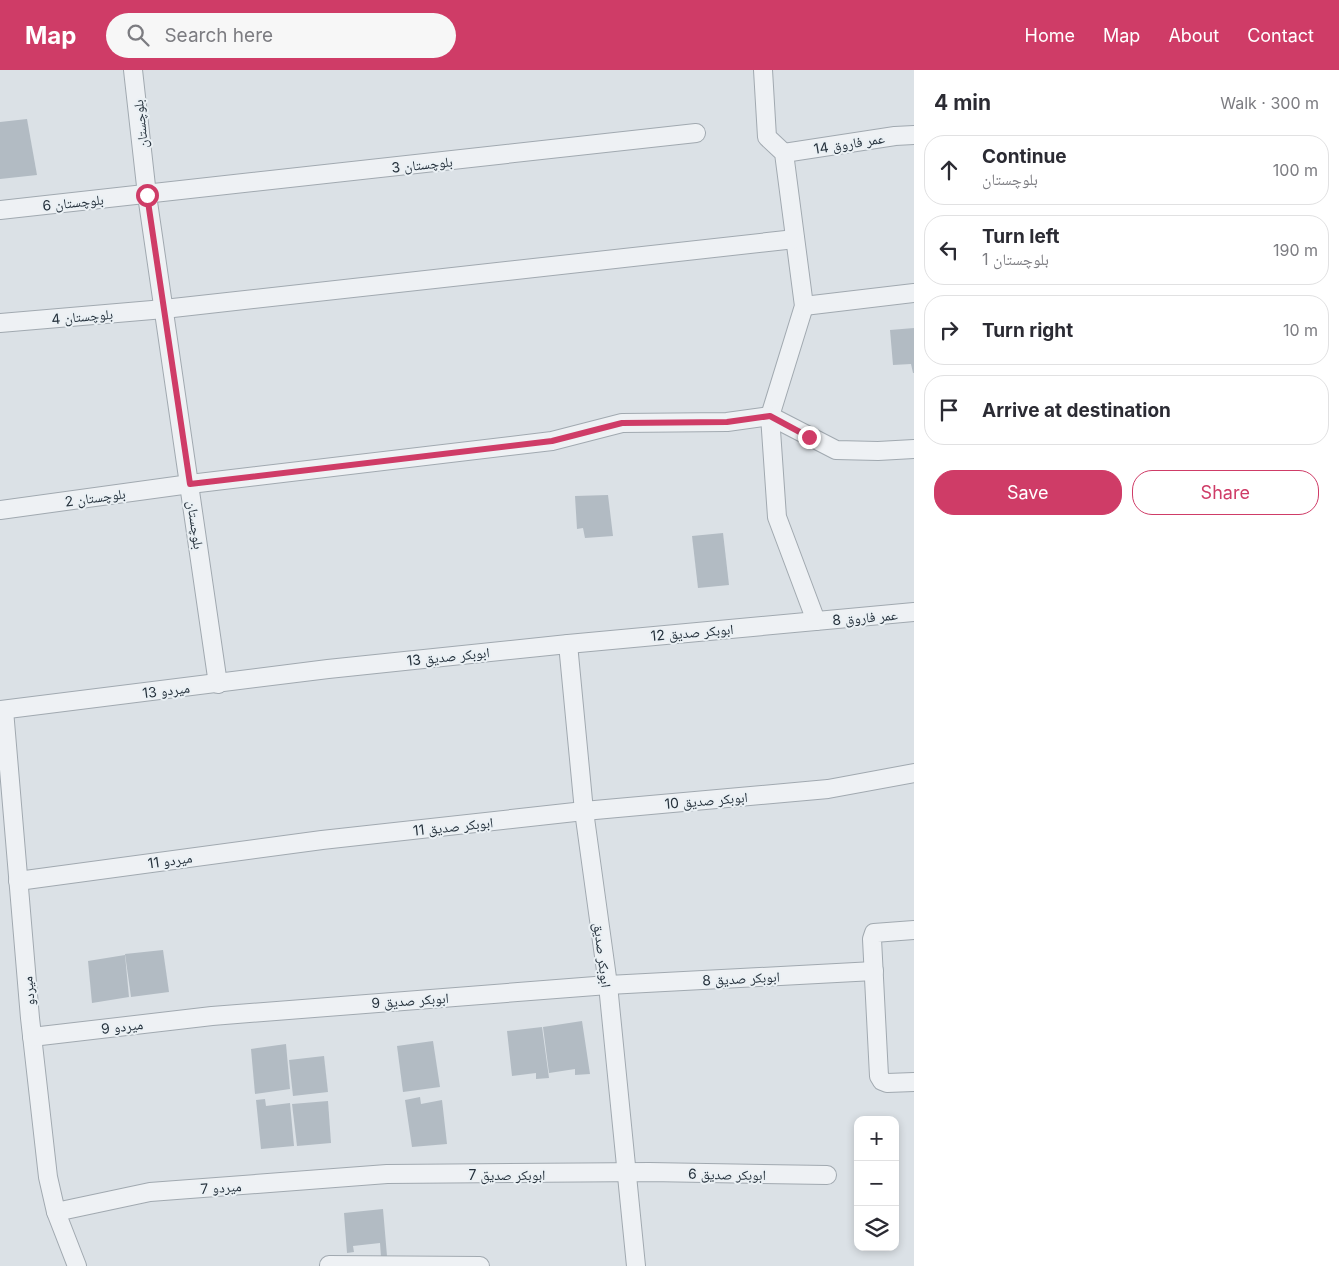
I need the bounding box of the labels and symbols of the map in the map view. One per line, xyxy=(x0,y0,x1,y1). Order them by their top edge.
street label: بلوچستان xyxy=(129,99,152,149)
street label: عمر فاروق 14 xyxy=(812,129,886,158)
street label: بلوچستان 3 xyxy=(391,152,454,177)
route start xyxy=(136,184,159,207)
street label: بلوچستان 6 xyxy=(42,190,105,215)
street label: بلوچستان 4 xyxy=(50,305,114,328)
route end xyxy=(798,426,821,449)
street label: بلوچستان 2 xyxy=(63,484,127,511)
street label: بلوچستان xyxy=(183,500,208,551)
street label: عمر فاروق 8 xyxy=(832,606,898,629)
street label: ابوبکر صدیق 12 xyxy=(650,620,734,646)
street label: ابوبکر صدیق 13 xyxy=(406,643,491,671)
street label: میردو 13 xyxy=(141,679,191,702)
street label: ابوبکر صدیق 10 xyxy=(664,788,749,814)
street label: ابوبکر صدیق 11 xyxy=(412,813,494,841)
street label: میردو 11 xyxy=(147,848,193,873)
street label: ابوبکر صدیق xyxy=(589,922,615,989)
street label: ابوبکر صدیق 8 xyxy=(702,967,780,991)
street label: میردو xyxy=(18,976,39,1006)
street label: ابوبکر صدیق 9 xyxy=(371,989,449,1013)
street label: میردو 9 xyxy=(100,1015,144,1038)
street label: ابوبکر صدیق 6 xyxy=(688,1165,766,1185)
street label: ابوبکر صدیق 7 xyxy=(469,1166,545,1185)
street label: میردو 7 xyxy=(200,1177,242,1198)

